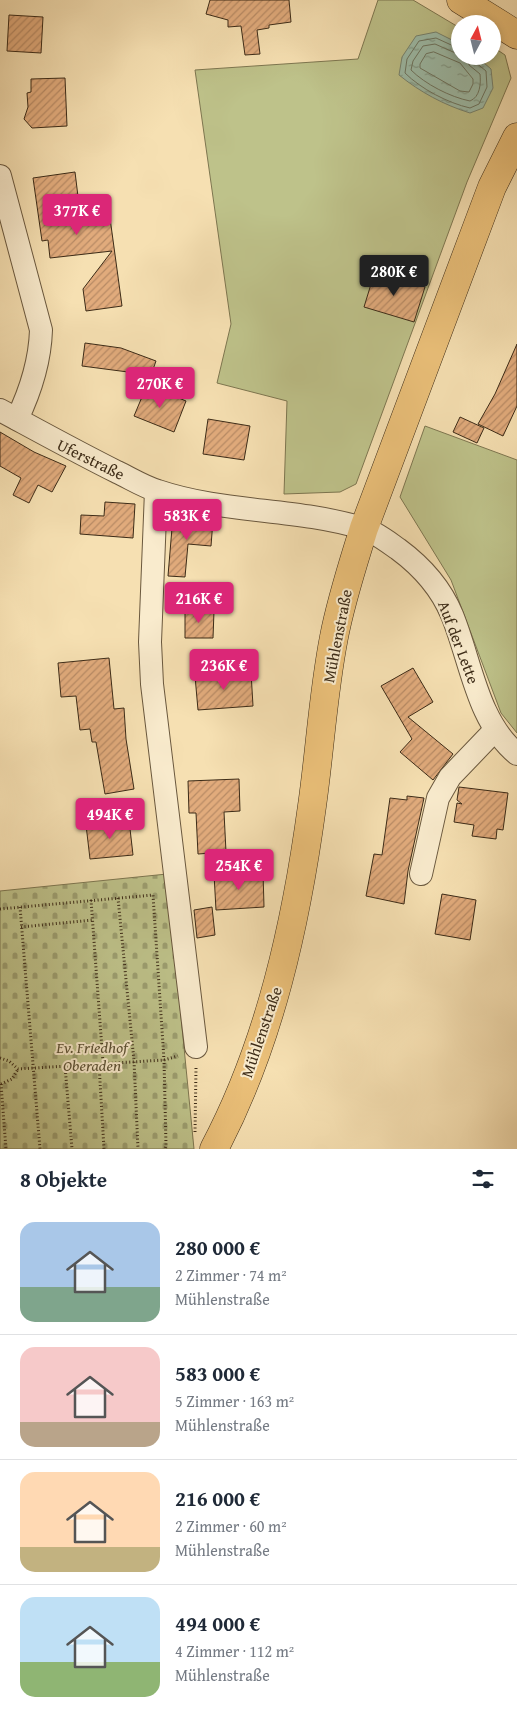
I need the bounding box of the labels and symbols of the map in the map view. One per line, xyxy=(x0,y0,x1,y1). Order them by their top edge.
north arrow xyxy=(451,15,501,65)
pin: 377K € xyxy=(36,194,118,236)
pin: 280K € xyxy=(353,254,435,297)
pin: 270K € xyxy=(119,366,201,409)
street label: Uferstraße xyxy=(53,432,129,486)
pin: 583K € xyxy=(146,498,228,541)
pin: 216K € xyxy=(158,582,240,624)
street label: Mühlenstraße xyxy=(316,587,358,685)
street label: Auf der Lette xyxy=(432,597,486,687)
pin: 236K € xyxy=(183,648,265,691)
pin: 494K € xyxy=(69,798,151,840)
pin: 254K € xyxy=(198,848,280,891)
street label: Mühlenstraße xyxy=(234,983,288,1081)
park label: Ev. Friedhof Oberaden xyxy=(55,1035,131,1077)

